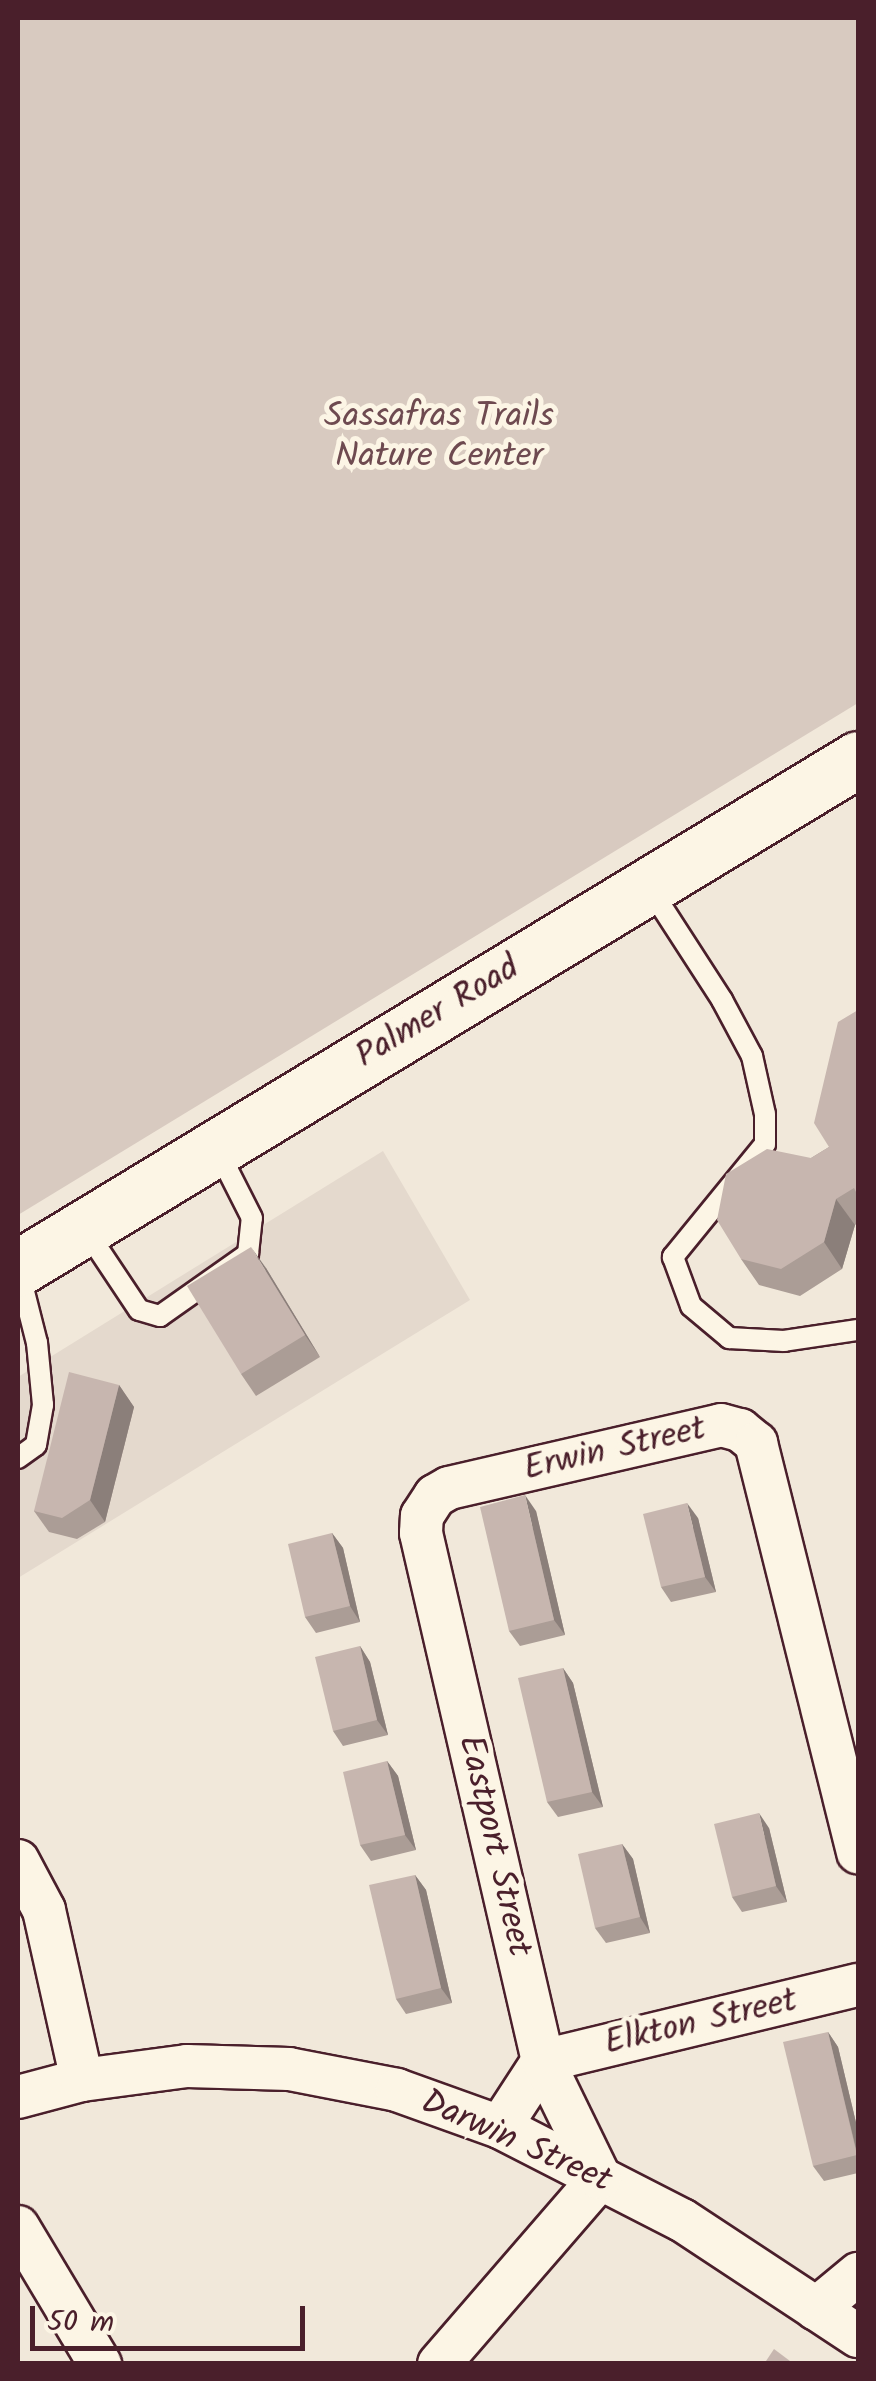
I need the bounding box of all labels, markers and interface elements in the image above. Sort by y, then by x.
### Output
park label: Sassafras Trails Nature Center [324,396,554,478]
street label: Palmer Road [349,948,527,1078]
street label: Erwin Street [520,1409,710,1491]
street label: Eastport Street [448,1731,540,1961]
street label: Elkton Street [601,1980,801,2066]
street label: Darwin Street [414,2081,618,2203]
scale bar [35,2286,310,2348]
text: 50 m [47,2299,114,2347]

